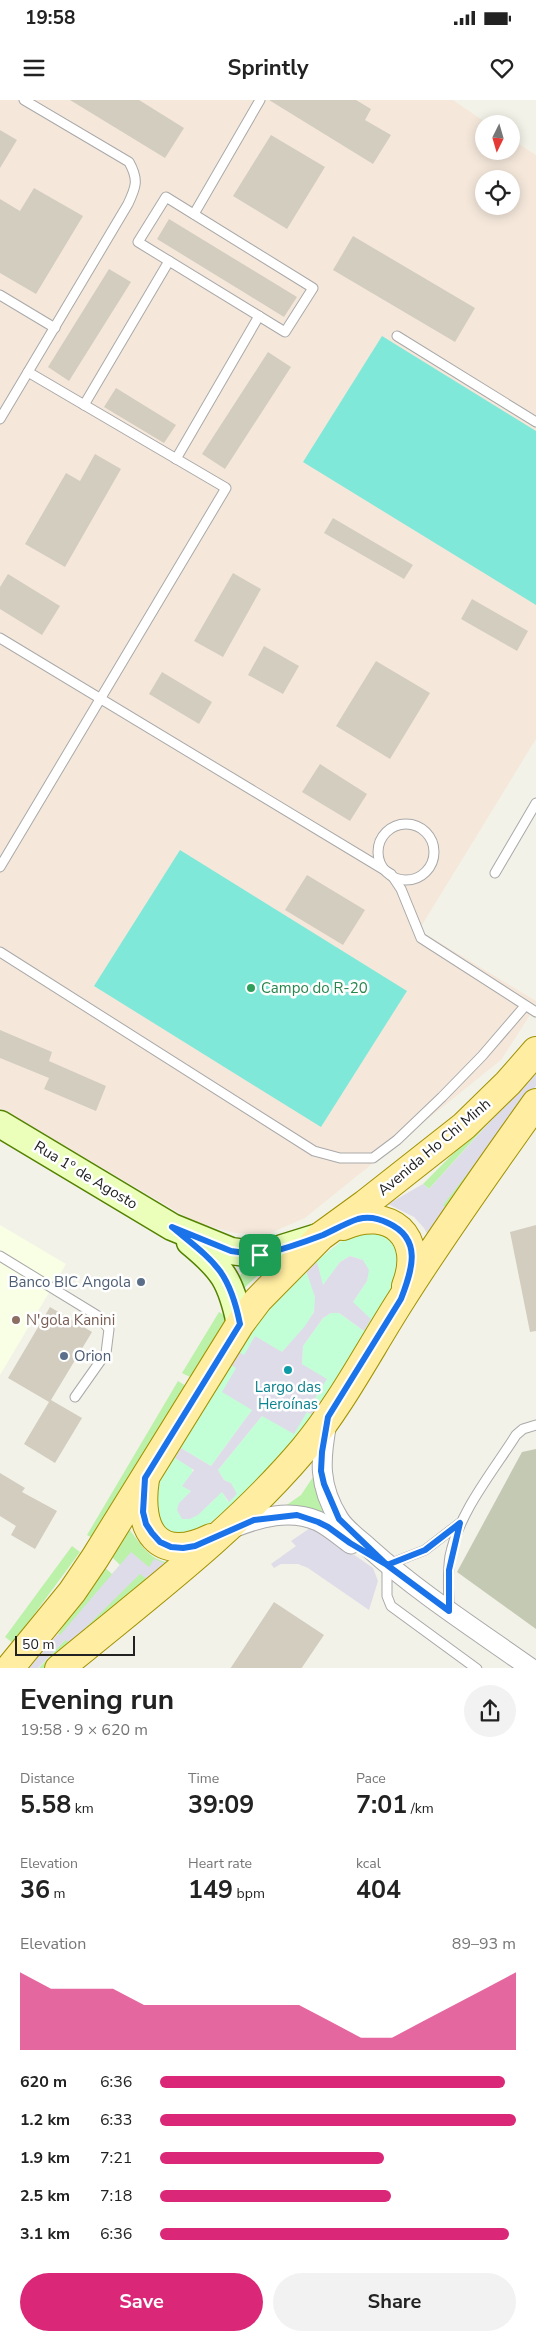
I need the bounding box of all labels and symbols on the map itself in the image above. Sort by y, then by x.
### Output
north arrow [475,115,520,160]
place label: Campo do R-20 [261,978,368,998]
marker: Campo do R-20 [245,982,257,994]
street label: Avenida Ho Chi Minh [373,1094,495,1200]
street label: Rua 1º de Agosto [31,1136,141,1214]
pin [239,1234,281,1276]
place label: Banco BIC Angola [8,1272,131,1292]
marker: Banco BIC Angola [135,1276,147,1288]
place label: N'gola Kanini [26,1310,115,1330]
marker: N'gola Kanini [10,1314,22,1326]
place label: Orion [74,1346,111,1366]
marker: Orion [58,1350,70,1362]
marker: Largo das Heroínas [282,1364,294,1376]
place label: Largo das Heroínas [255,1377,321,1414]
scale bar [15,1634,135,1657]

